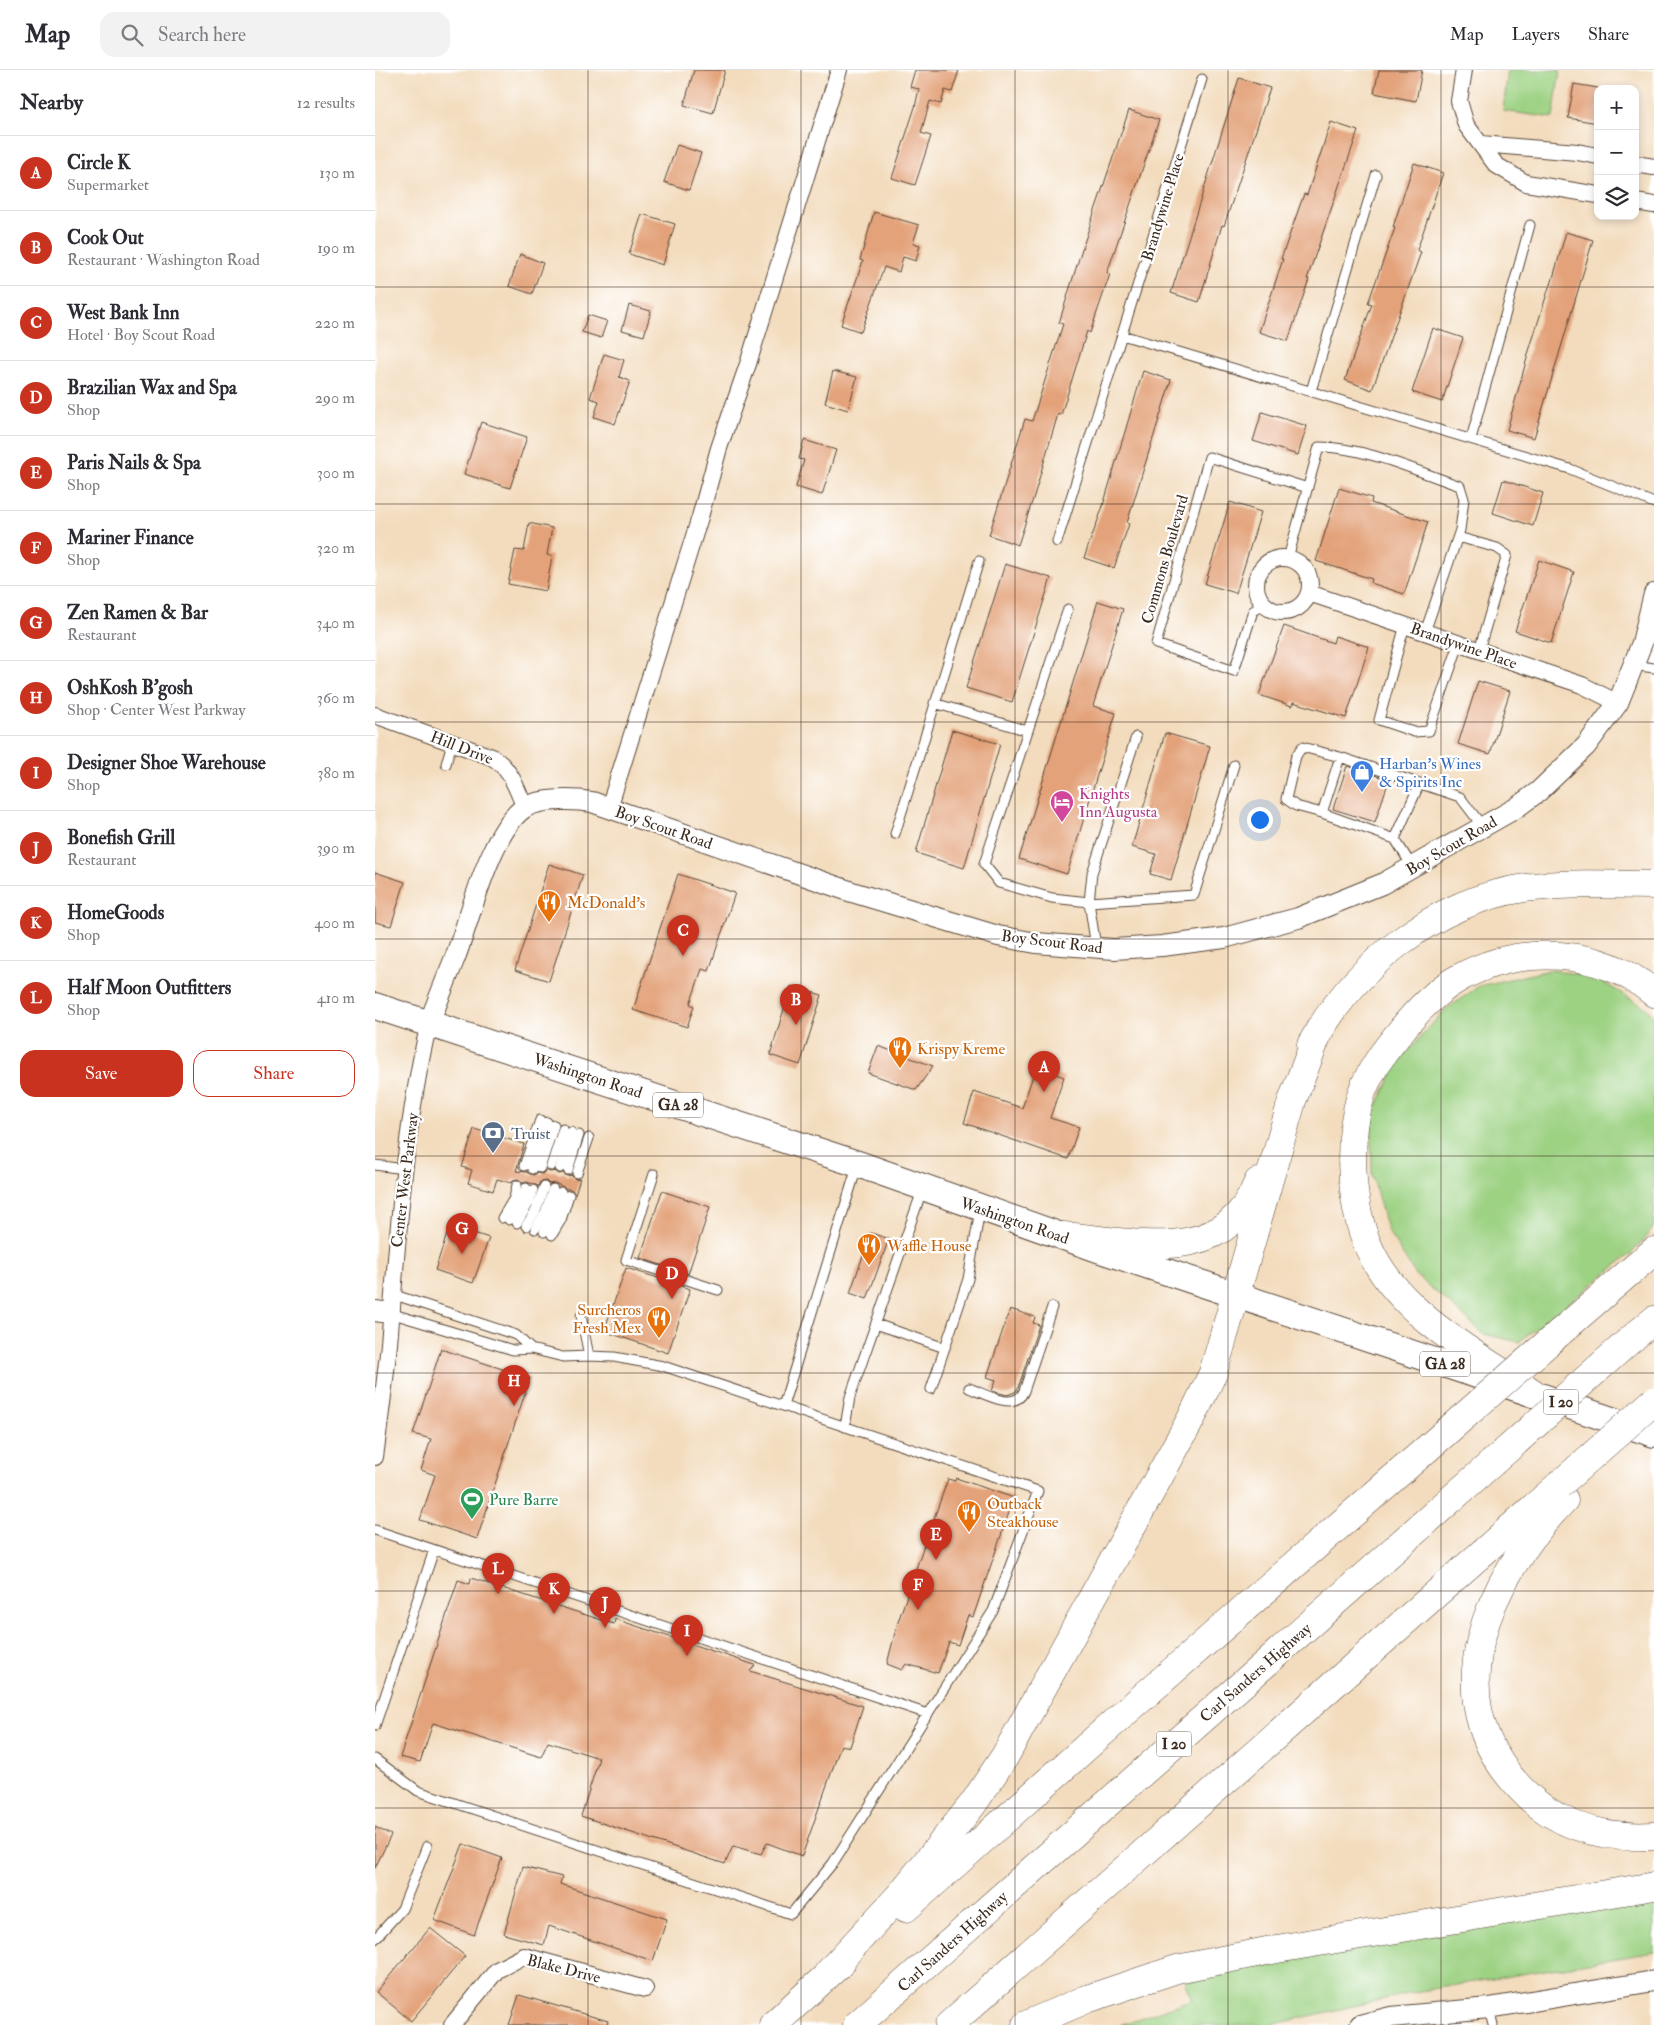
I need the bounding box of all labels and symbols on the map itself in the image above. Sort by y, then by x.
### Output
street label: Brandywine Place [1137,151,1189,264]
street label: Commons Boulevard [1137,492,1193,626]
street label: Brandywine Place [1408,618,1520,674]
street label: Hill Drive [427,727,496,769]
place label: Harban's Wines & Spirits Inc [1379,754,1481,793]
shop icon: Harban's Wines & Spirits Inc [1349,759,1375,793]
place label: Knights Inn Augusta [1079,784,1158,822]
hotel icon: Knights Inn Augusta [1049,789,1075,823]
street label: Boy Scout Road [612,802,715,854]
your location [1247,807,1273,833]
street label: Boy Scout Road [1402,812,1501,880]
restaurant icon: McDonald's [536,889,562,923]
place label: McDonald's [567,893,645,913]
pin: C [667,915,699,956]
street label: Boy Scout Road [1000,926,1104,958]
pin: B [780,984,812,1025]
restaurant icon: Krispy Kreme [887,1035,913,1069]
place label: Krispy Kreme [917,1039,1005,1060]
street label: Washington Road [530,1049,645,1103]
pin: A [1028,1051,1060,1092]
road number: GA 28 [653,1092,703,1118]
street label: Center West Parkway [387,1111,423,1249]
bank icon: Truist [480,1120,506,1154]
place label: Truist [511,1124,550,1144]
street label: Washington Road [957,1193,1072,1249]
pin: G [446,1213,478,1254]
restaurant icon: Waffle House [856,1232,882,1266]
place label: Waffle House [886,1236,972,1256]
pin: D [656,1258,688,1299]
place label: Surcheros Fresh Mex [573,1300,641,1338]
restaurant icon: Surcheros Fresh Mex [646,1305,672,1339]
road number: GA 28 [1420,1352,1470,1376]
pin: H [498,1365,530,1406]
road number: I 20 [1543,1390,1579,1414]
sports icon: Pure Barre [459,1486,485,1520]
place label: Pure Barre [489,1490,559,1510]
place label: Outback Steakhouse [987,1494,1059,1532]
restaurant icon: Outback Steakhouse [956,1499,982,1533]
pin: E [920,1519,952,1560]
pin: L [482,1553,514,1594]
pin: F [902,1569,934,1610]
pin: K [538,1573,570,1614]
pin: J [589,1587,621,1628]
pin: I [671,1615,703,1656]
street label: Carl Sanders Highway [1196,1618,1316,1727]
road number: I 20 [1157,1732,1191,1756]
street label: Carl Sanders Highway [893,1886,1013,1996]
street label: Blake Drive [525,1950,603,1988]

